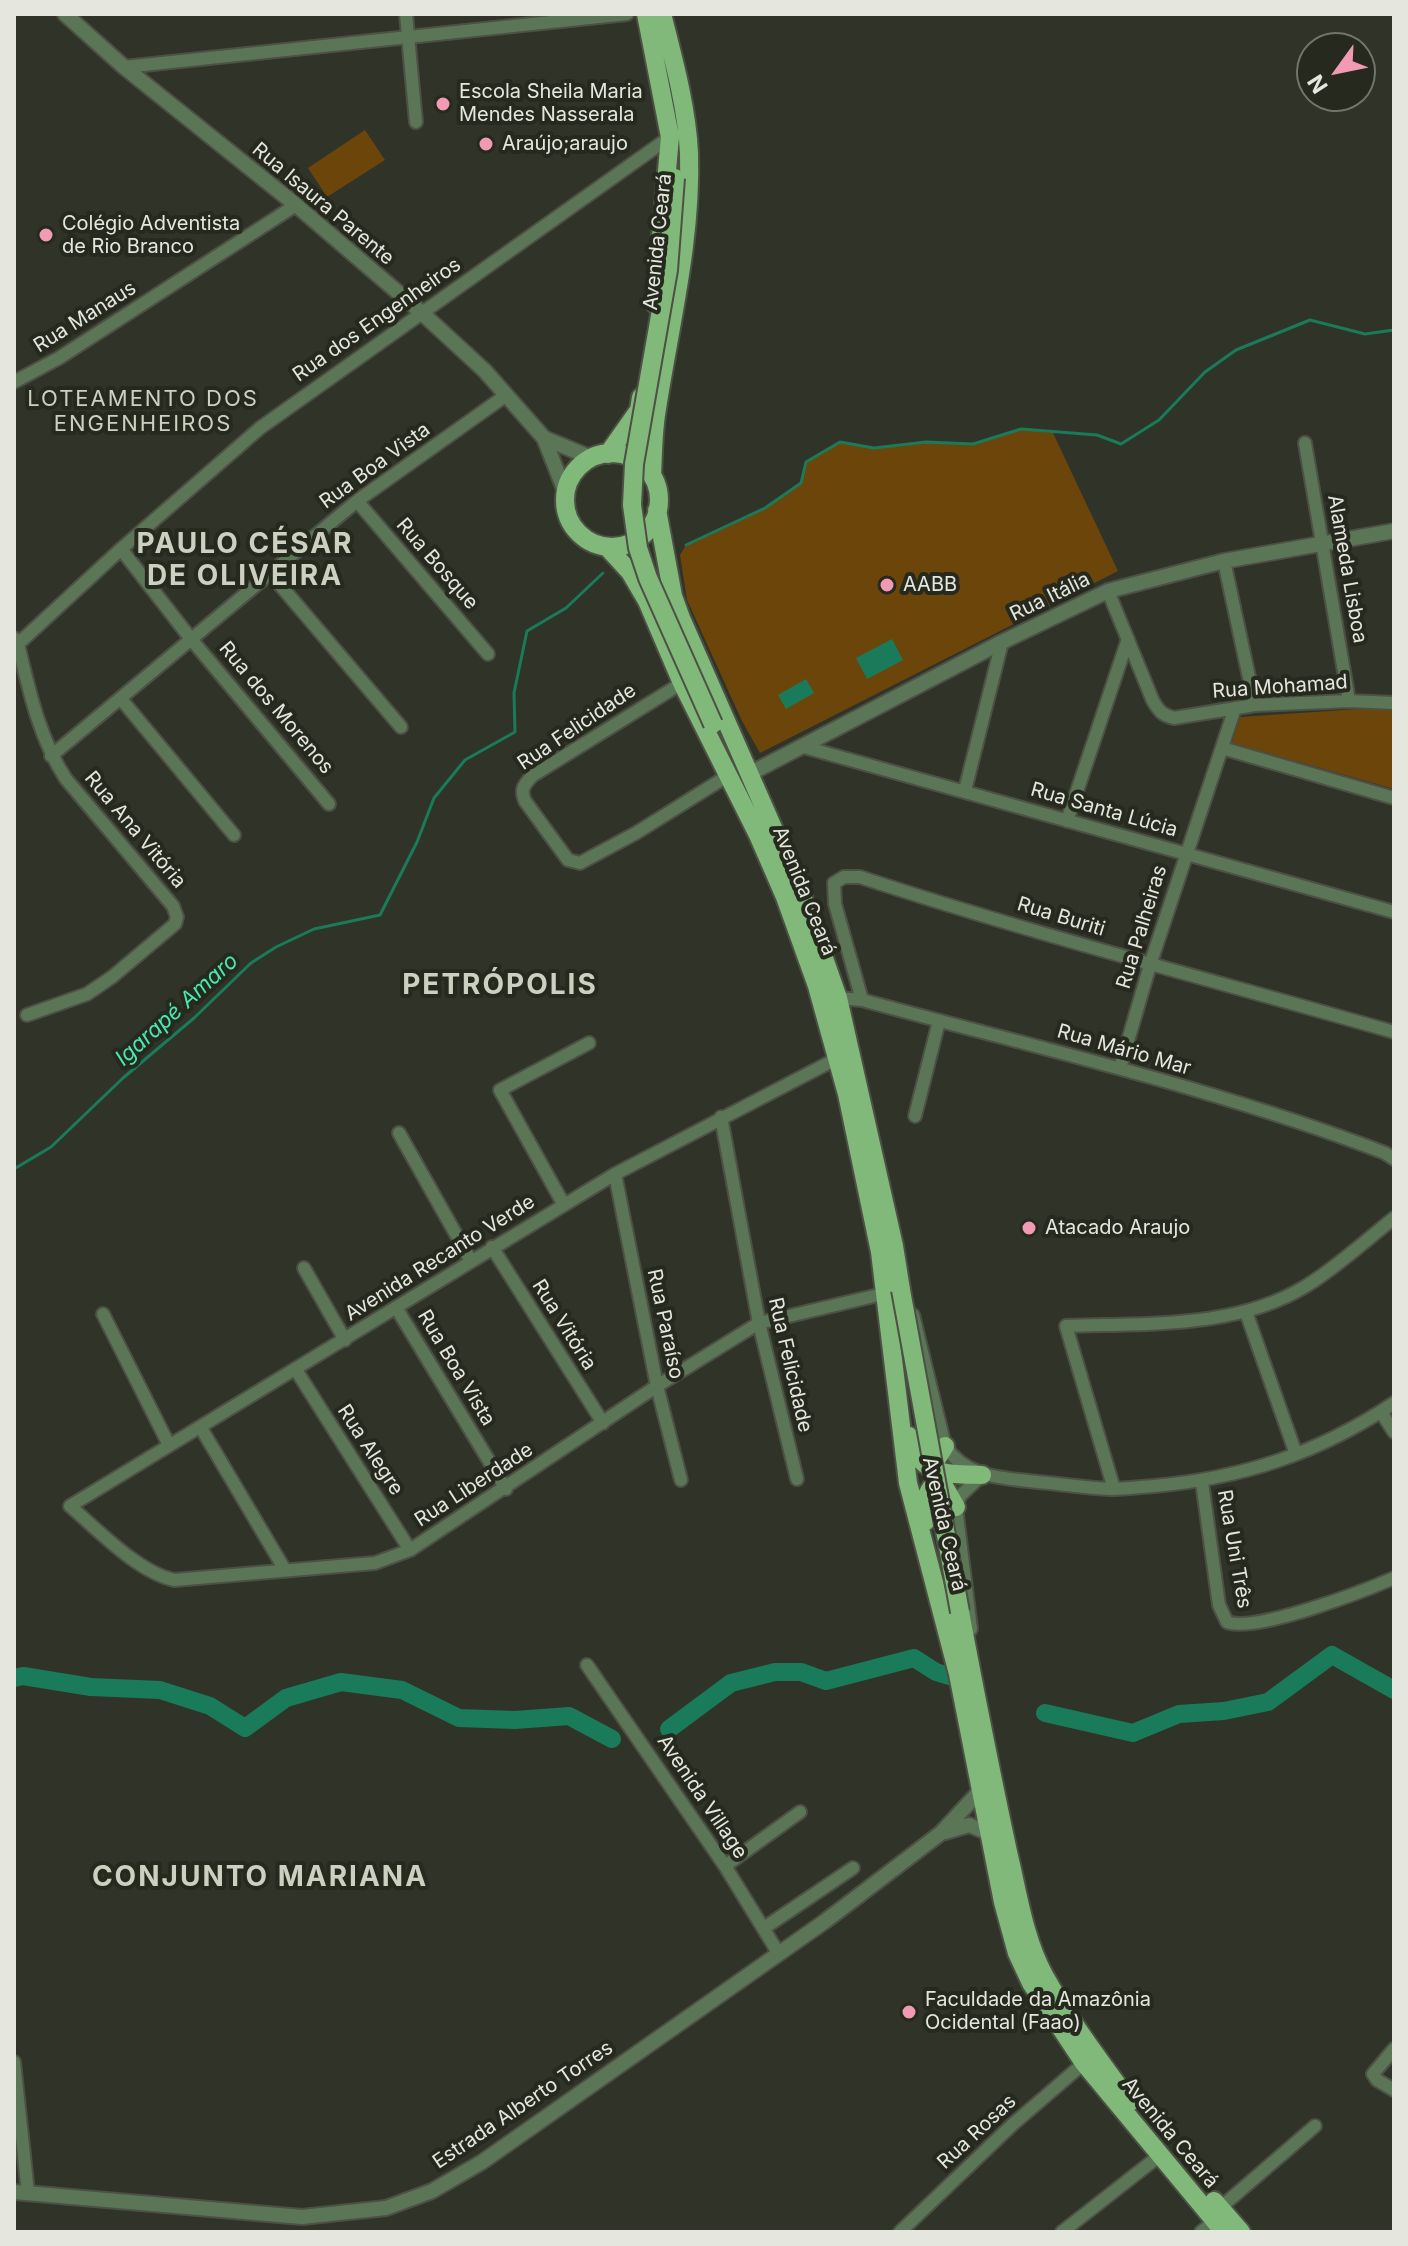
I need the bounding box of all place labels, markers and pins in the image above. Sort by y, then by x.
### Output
place label: Escola Sheila Maria Mendes Nasserala [459,80,643,127]
marker: Escola Sheila Maria Mendes Nasserala [434,95,452,113]
place label: Araújo;araujo [502,132,628,156]
marker: Araújo;araujo [477,135,495,153]
place label: Colégio Adventista de Rio Branco [62,212,240,259]
marker: Colégio Adventista de Rio Branco [37,226,55,244]
place label: AABB [903,573,957,597]
marker: AABB [878,576,896,594]
place label: Atacado Araujo [1045,1216,1190,1240]
marker: Atacado Araujo [1020,1219,1038,1237]
place label: Faculdade da Amazônia Ocidental (Faao) [925,1988,1151,2035]
marker: Faculdade da Amazônia Ocidental (Faao) [900,2003,918,2021]

